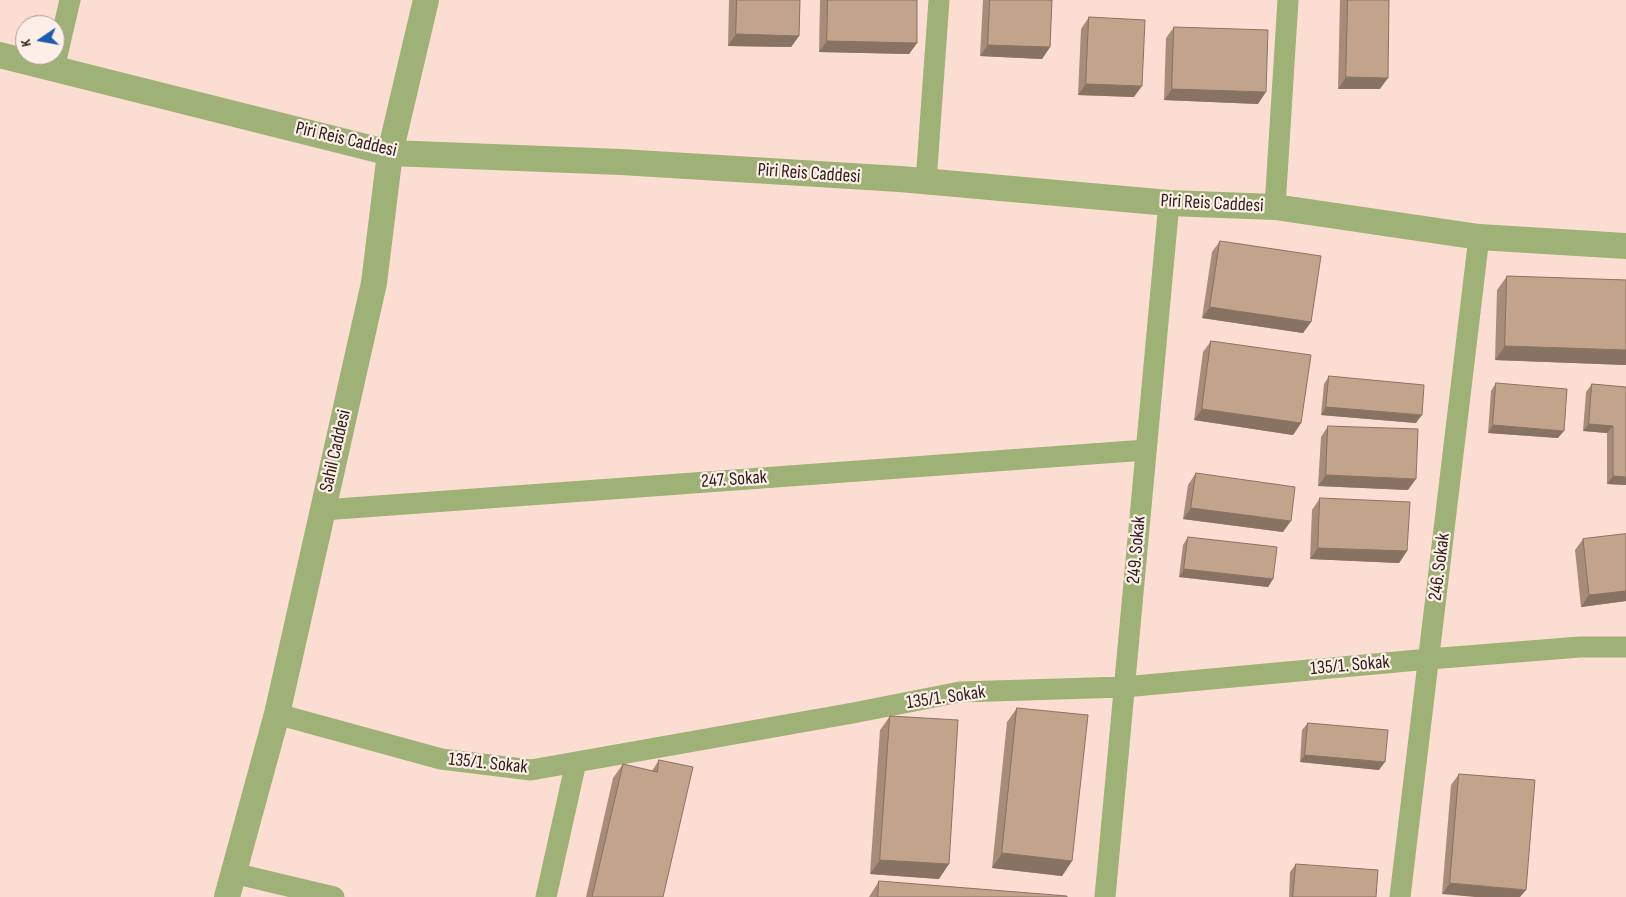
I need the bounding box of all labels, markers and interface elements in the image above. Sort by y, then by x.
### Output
north arrow [15,15,65,65]
text: K [17,38,35,48]
street label: Piri Reis Caddesi [293,117,399,163]
street label: Piri Reis Caddesi [757,159,861,189]
street label: Piri Reis Caddesi [1160,190,1264,218]
street label: Sahil Caddesi [315,408,357,494]
street label: 247. Sokak [700,466,768,494]
street label: 249. Sokak [1123,515,1151,585]
street label: 246. Sokak [1425,532,1455,602]
street label: 135/1. Sokak [1309,651,1391,681]
street label: 135/1. Sokak [905,681,987,715]
street label: 135/1. Sokak [447,749,529,779]

